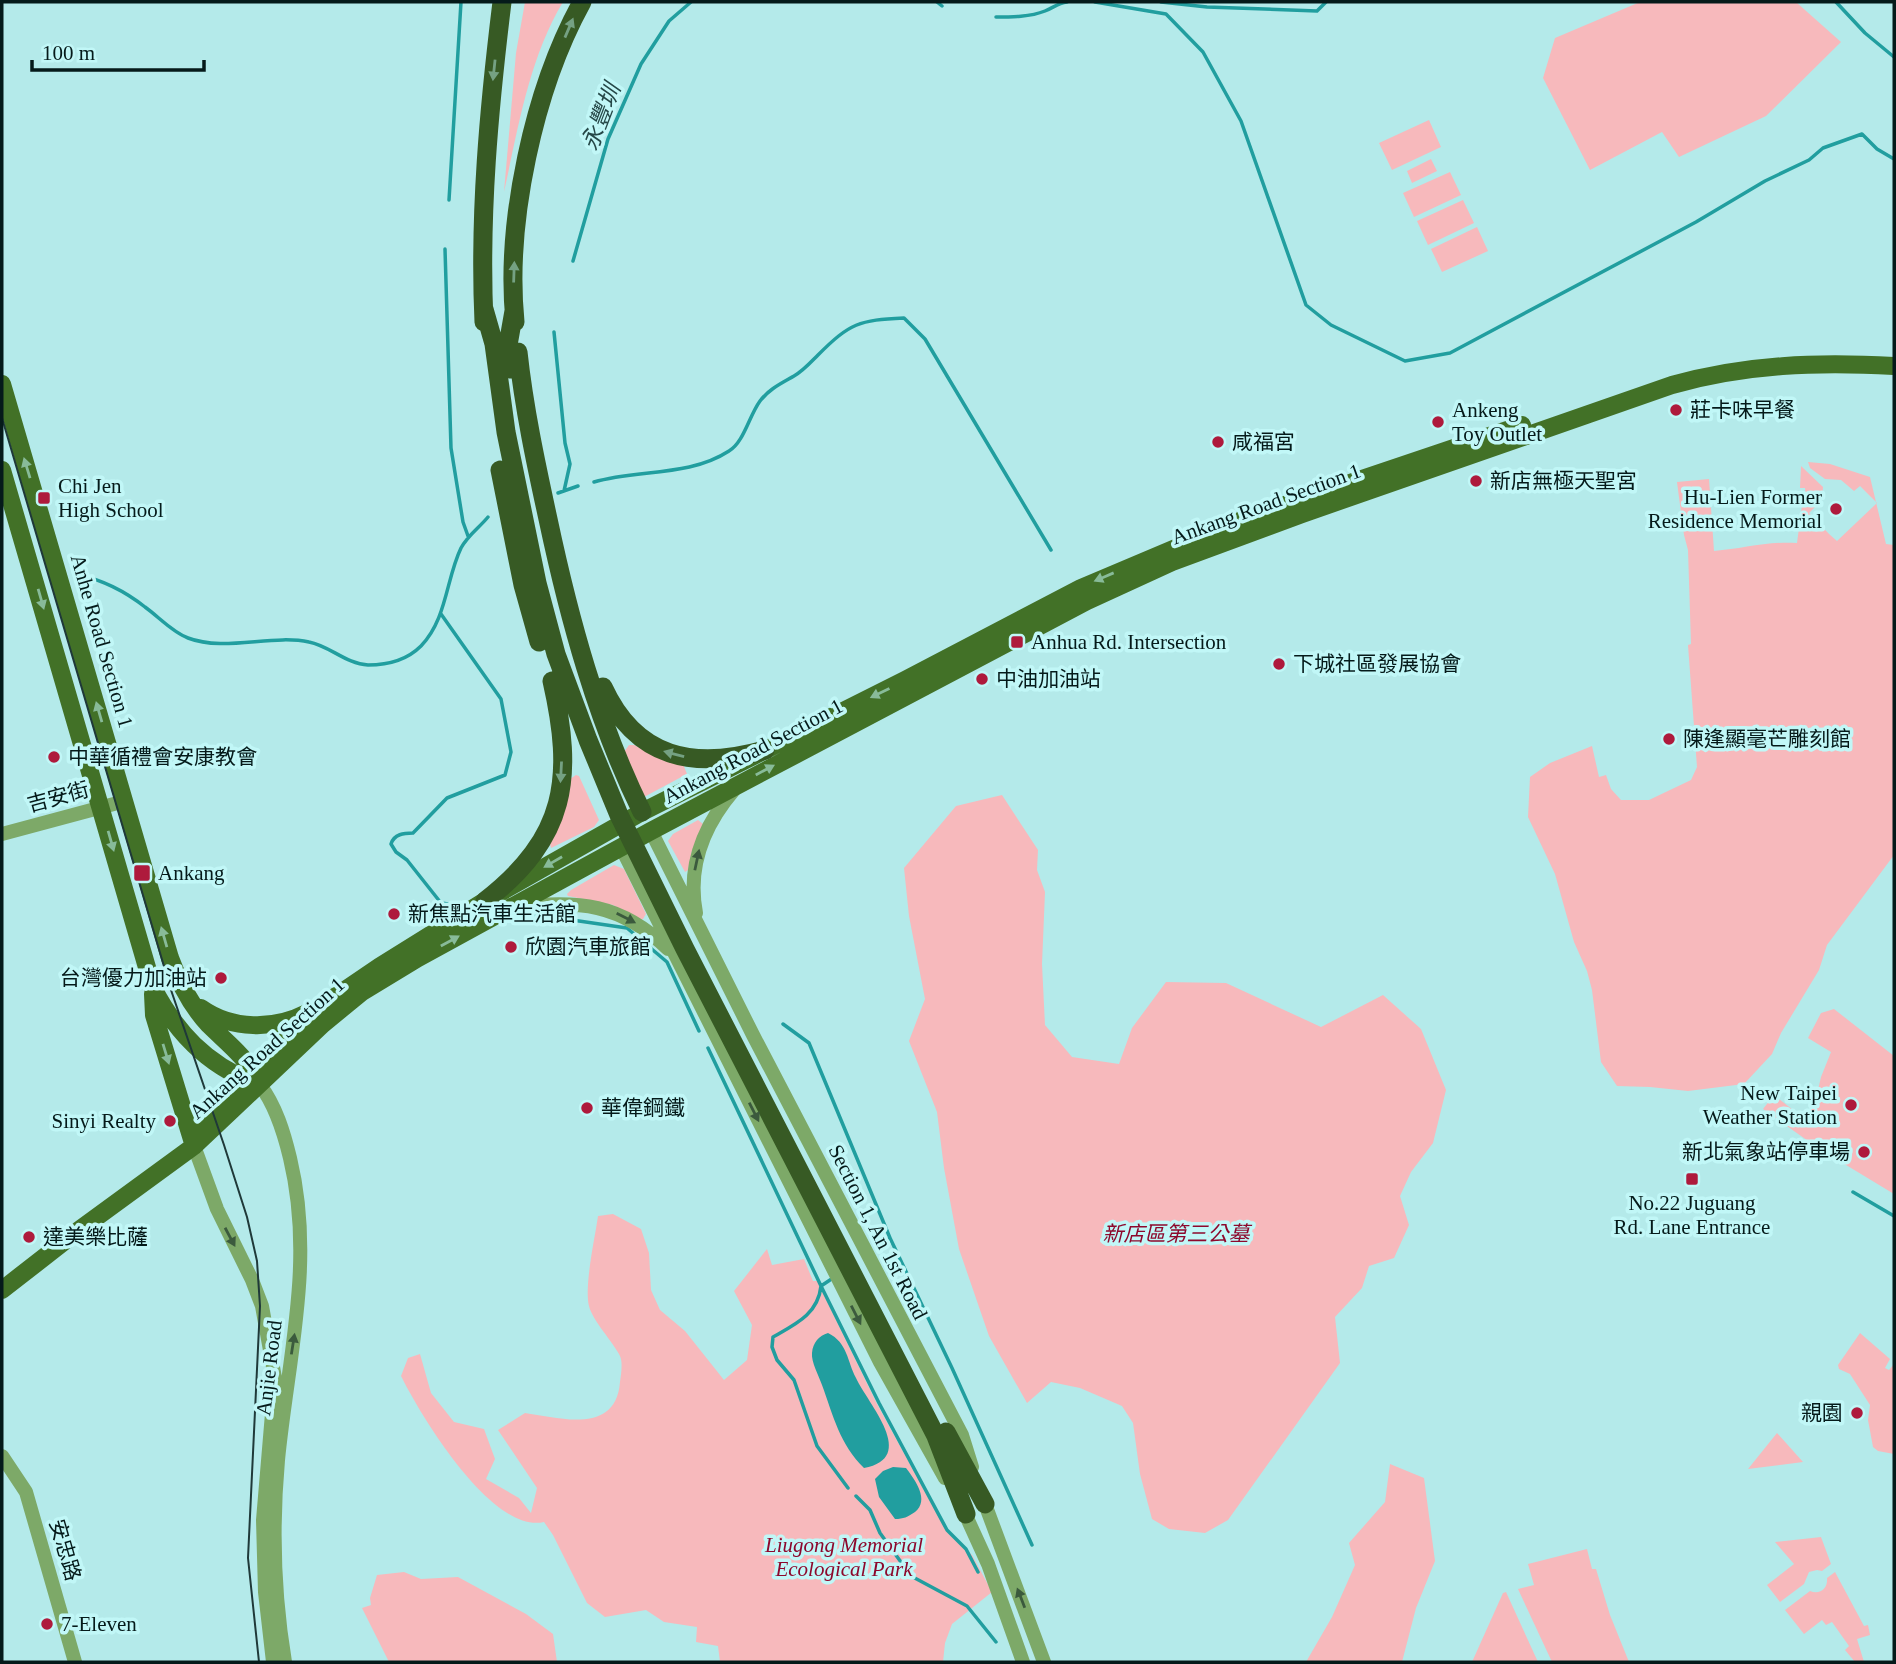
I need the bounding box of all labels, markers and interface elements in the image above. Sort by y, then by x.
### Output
one-way arrow [563,18,575,38]
scale bar [32,28,203,72]
text: 100 m [42,41,95,65]
one-way arrow [488,59,499,81]
water label: 永豐圳 [577,78,627,154]
one-way arrow [509,261,520,283]
place label: Ankeng Toy Outlet [1452,398,1542,446]
place label: 莊卡味早餐 [1690,398,1795,422]
marker: 莊卡味早餐 [1668,402,1684,418]
marker: Ankeng Toy Outlet [1430,414,1446,430]
place label: 咸福宮 [1232,430,1295,454]
marker: 咸福宮 [1210,434,1226,450]
one-way arrow [21,458,31,479]
street label: Ankang Road Section 1 [1168,459,1364,549]
place label: 新店無極天聖宮 [1490,469,1637,493]
marker: 新店無極天聖宮 [1468,473,1484,489]
place label: Chi Jen High School [58,474,164,522]
place label: Hu-Lien Former Residence Memorial [1648,485,1822,533]
marker: Chi Jen High School [36,490,52,506]
marker: Hu-Lien Former Residence Memorial [1828,501,1844,517]
street label: Anhe Road Section 1 [66,552,138,730]
one-way arrow [1093,572,1114,583]
one-way arrow [36,588,46,609]
place label: Anhua Rd. Intersection [1031,630,1227,654]
marker: Anhua Rd. Intersection [1009,634,1025,650]
place label: 下城社區發展協會 [1293,652,1461,676]
marker: 下城社區發展協會 [1271,656,1287,672]
place label: 中油加油站 [996,667,1101,691]
marker: 中油加油站 [974,671,990,687]
one-way arrow [870,687,890,698]
street label: Ankang Road Section 1 [659,693,847,809]
one-way arrow [94,701,104,722]
place label: 陳逢顯毫芒雕刻館 [1683,727,1851,751]
marker: 陳逢顯毫芒雕刻館 [1661,731,1677,747]
place label: 中華循禮會安康教會 [68,745,257,769]
marker: 中華循禮會安康教會 [46,749,62,765]
one-way arrow [664,749,685,759]
one-way arrow [556,762,567,784]
one-way arrow [755,765,775,776]
street label: 吉安街 [24,777,92,817]
one-way arrow [106,830,116,851]
one-way arrow [691,849,702,871]
one-way arrow [543,856,563,868]
place label: Ankang [158,861,225,885]
marker: Ankang [132,863,152,883]
place label: 新焦點汽車生活館 [408,902,576,926]
marker: 新焦點汽車生活館 [386,906,402,922]
one-way arrow [616,911,636,923]
one-way arrow [158,926,169,948]
one-way arrow [440,935,460,947]
place label: 欣園汽車旅館 [525,935,651,959]
marker: 欣園汽車旅館 [503,939,519,955]
place label: 台灣優力加油站 [60,966,207,990]
marker: 台灣優力加油站 [213,970,229,986]
street label: Ankang Road Section 1 [185,972,349,1124]
one-way arrow [162,1044,172,1065]
place label: New Taipei Weather Station [1703,1081,1837,1129]
place label: 華偉鋼鐵 [601,1096,685,1120]
marker: New Taipei Weather Station [1843,1097,1859,1113]
marker: 華偉鋼鐵 [579,1100,595,1116]
one-way arrow [749,1102,760,1122]
place label: Sinyi Realty [52,1109,156,1133]
marker: Sinyi Realty [162,1113,178,1129]
place label: 新北氣象站停車場 [1682,1140,1850,1164]
street label: Section 1, An 1st Road [823,1141,933,1324]
marker: 新北氣象站停車場 [1856,1144,1872,1160]
marker: No.22 Juguang Rd. Lane Entrance [1684,1171,1700,1187]
place label: No.22 Juguang Rd. Lane Entrance [1614,1191,1770,1239]
park label: 新店區第三公墓 [1103,1222,1252,1246]
place label: 達美樂比薩 [43,1225,148,1249]
one-way arrow [225,1227,236,1247]
marker: 達美樂比薩 [21,1229,37,1245]
one-way arrow [851,1305,862,1325]
street label: Anjie Road [251,1318,287,1417]
one-way arrow [287,1332,298,1354]
place label: 親園 [1801,1401,1843,1425]
marker: 親園 [1849,1405,1865,1421]
street label: 安忠路 [45,1516,85,1584]
park label: Liugong Memorial Ecological Park [764,1533,923,1581]
one-way arrow [1016,1587,1027,1608]
place label: 7-Eleven [61,1612,137,1636]
marker: 7-Eleven [39,1616,55,1632]

